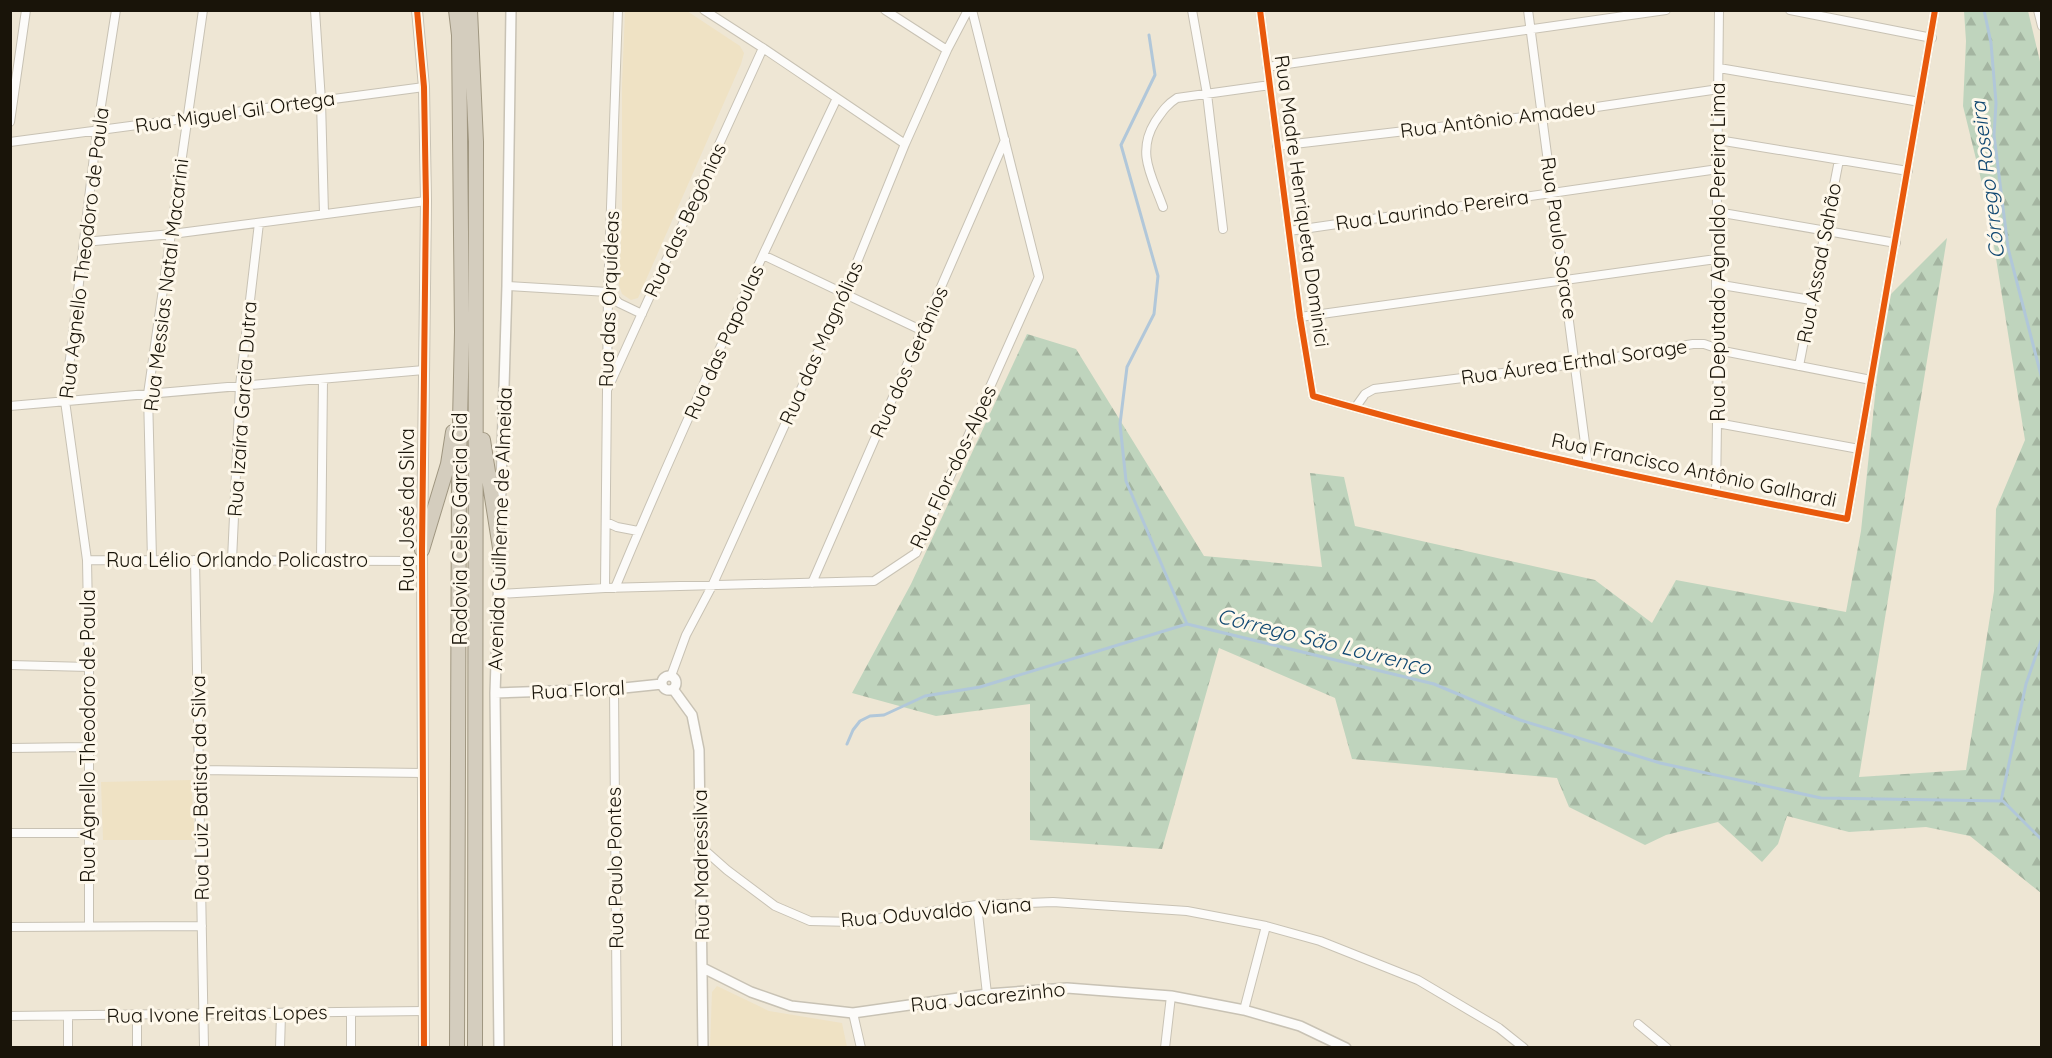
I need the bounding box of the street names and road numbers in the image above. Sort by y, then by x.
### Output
street label: Rua Madre Henriqueta Dominici [1270,53,1335,349]
street label: Rua Deputado Agnaldo Pereira Lima [1705,82,1730,422]
street label: Rua Miguel Gil Ortega [133,85,337,138]
street label: Rua Antônio Amadeu [1399,94,1597,143]
street label: Rua Agnello Theodoro de Paula [53,106,114,400]
street label: Rua das Begônias [638,139,731,301]
street label: Rua Paulo Sorace [1536,155,1583,321]
street label: Rua Messias Natal Macarini [138,157,193,413]
street label: Rua Assad Sahão [1791,181,1846,345]
street label: Rua Laurindo Pereira [1334,184,1530,235]
street label: Rua das Orquídeas [593,210,624,388]
street label: Rua das Magnólias [773,257,868,428]
street label: Rua das Papoulas [678,260,769,423]
street label: Rua dos Gerânios [864,282,953,441]
street label: Rua Izaíra Garcia Dutra [221,300,262,518]
street label: Rua Áurea Erthal Sorage [1459,333,1689,390]
street label: Rua Flor-dos-Alpes [904,381,1001,552]
street label: Avenida Guilherme de Almeida [482,387,517,671]
street label: Rodovia Celso Garcia Cid [447,412,472,646]
street label: Rua Francisco Antônio Galhardi [1549,427,1839,512]
street label: Rua José da Silva [394,428,419,592]
street label: Rua Lélio Orlando Policastro [106,547,368,572]
street label: Rua Agnello Theodoro de Paula [75,589,100,883]
street label: Rua Luiz Batista da Silva [185,675,214,901]
street label: Rua Floral [530,675,626,704]
street label: Rua Paulo Pontes [601,787,628,949]
street label: Rua Madressilva [687,789,714,941]
street label: Rua Oduvaldo Viana [839,891,1032,932]
street label: Rua Jacarezinho [909,976,1067,1017]
street label: Rua Ivone Freitas Lopes [106,999,328,1028]

